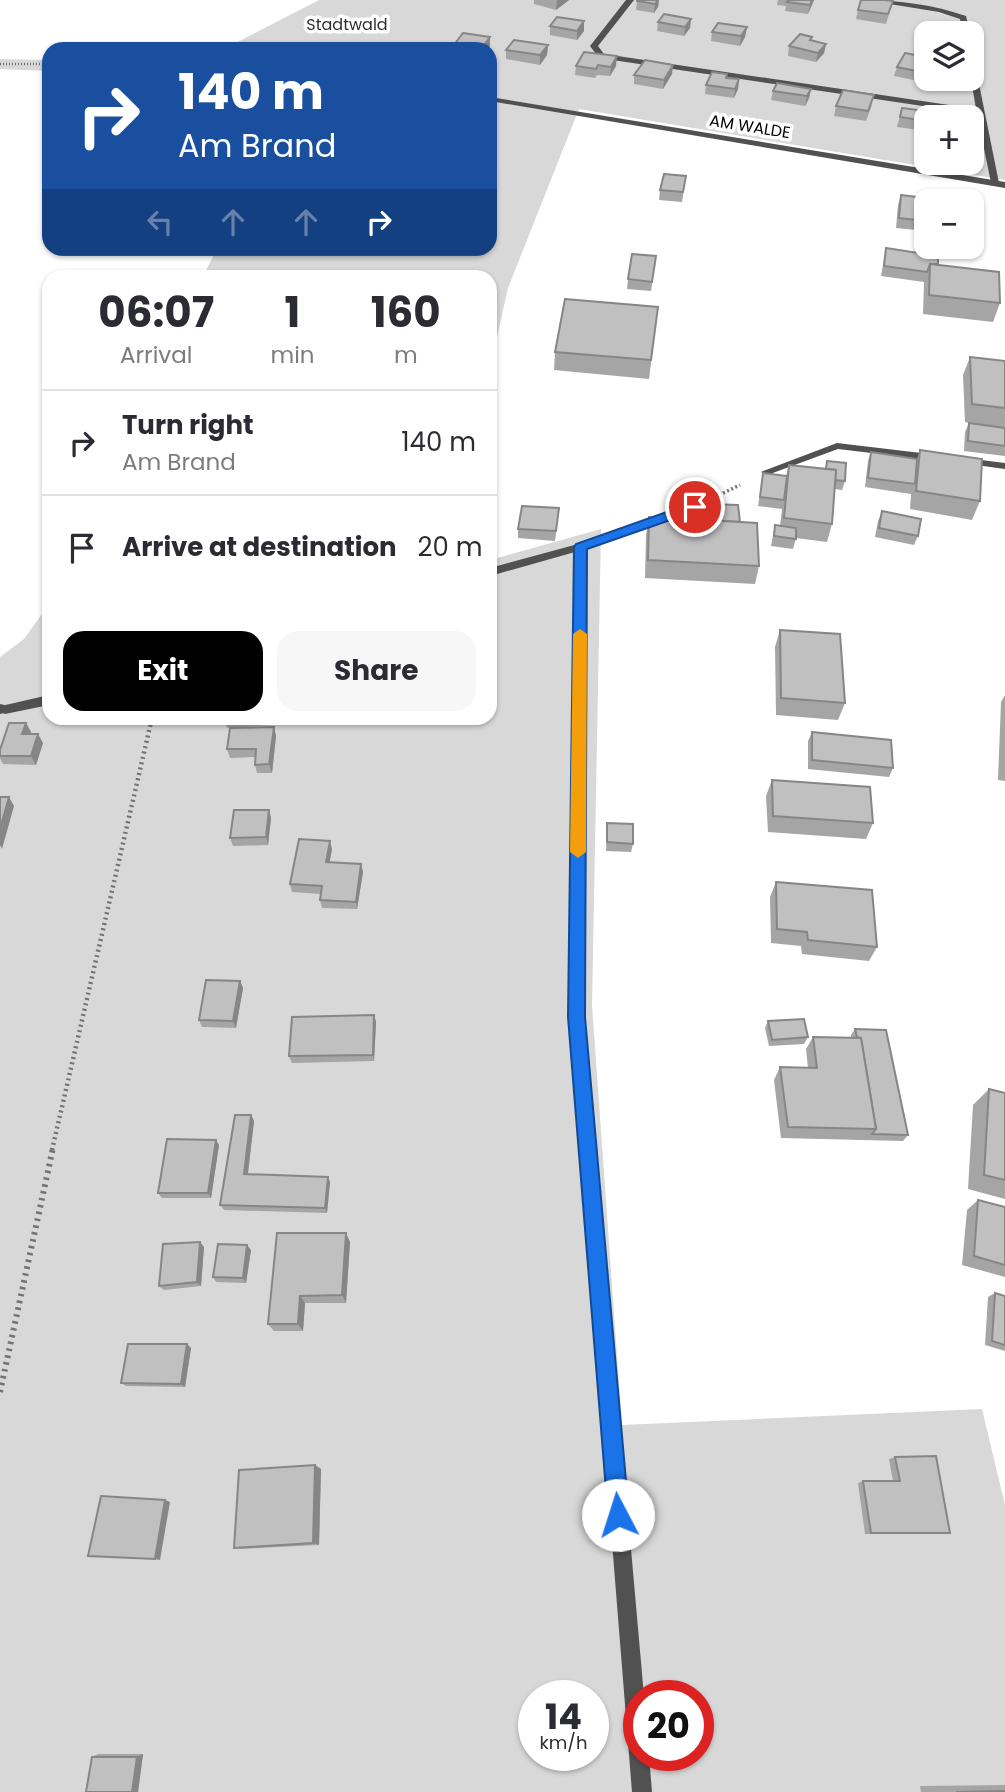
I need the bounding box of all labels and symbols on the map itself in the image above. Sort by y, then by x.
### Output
park label: Stadtwald [306,13,388,36]
street label: AM WALDE [708,109,792,144]
pin [665,477,725,537]
position arrow [581,1478,655,1552]
speed limit sign: 20 [623,1680,714,1771]

